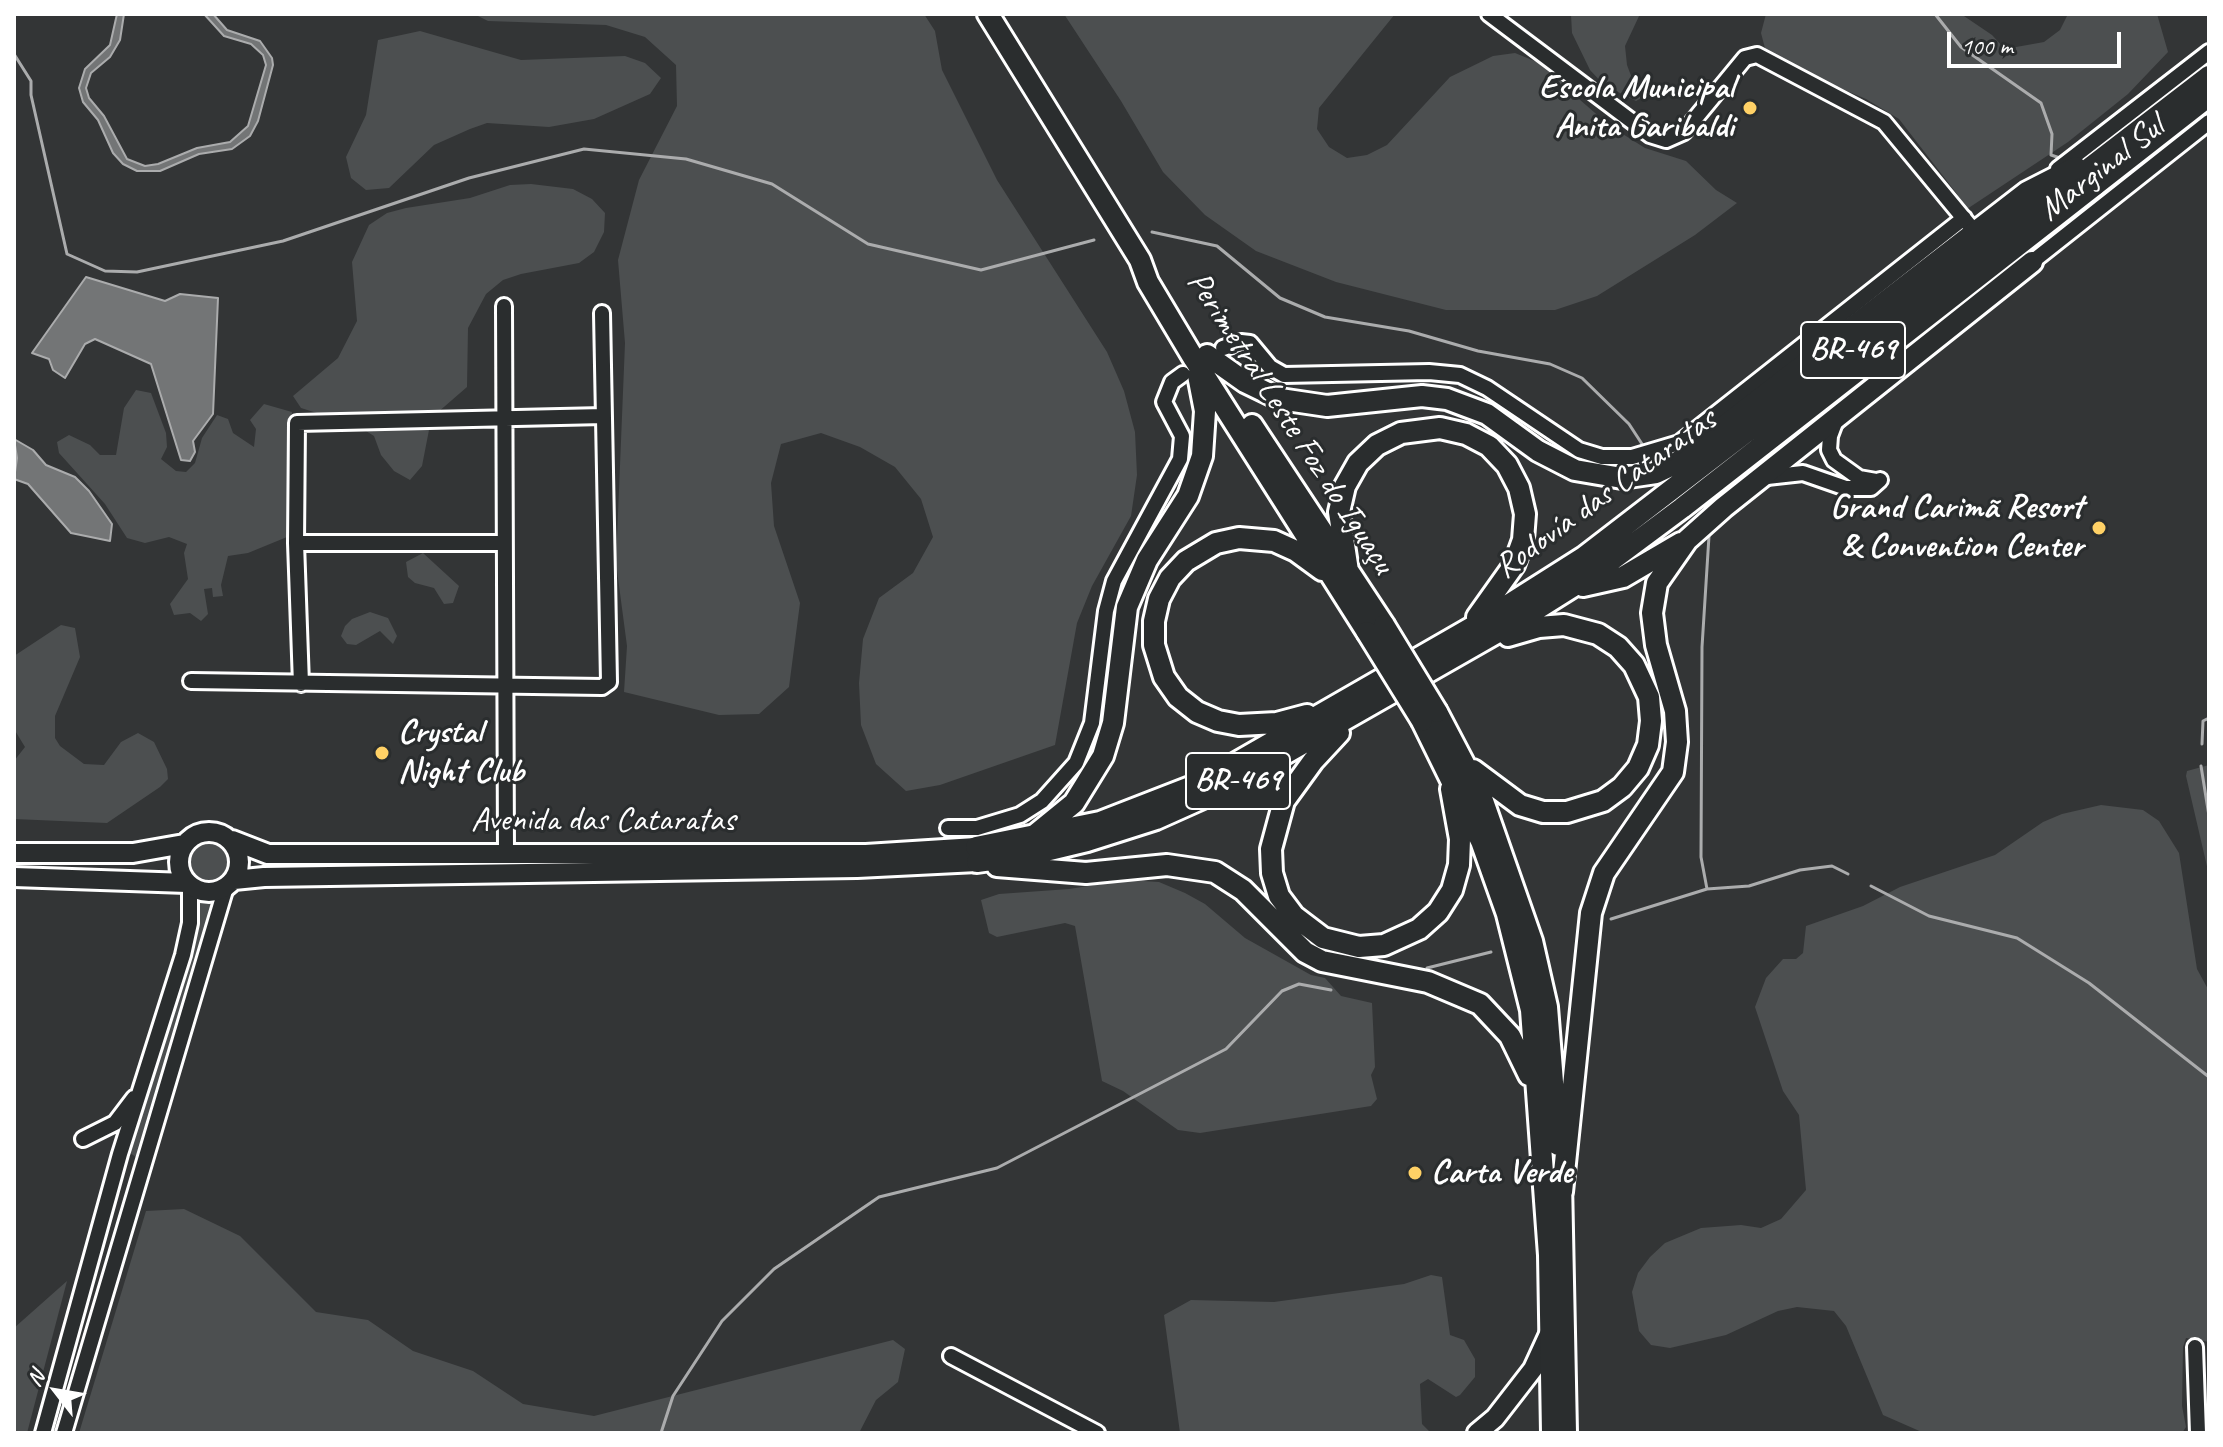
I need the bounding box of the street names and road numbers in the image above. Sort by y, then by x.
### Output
street label: Marginal Sul [2031,107,2173,231]
street label: Perimetral Leste Foz do Iguaçu [1177,264,1403,582]
road number: BR-469 [1801,322,1905,378]
street label: Rodovía das Cataratas [1487,400,1725,588]
road number: BR-469 [1186,753,1290,809]
street label: Avenida das Cataratas [471,801,735,841]

